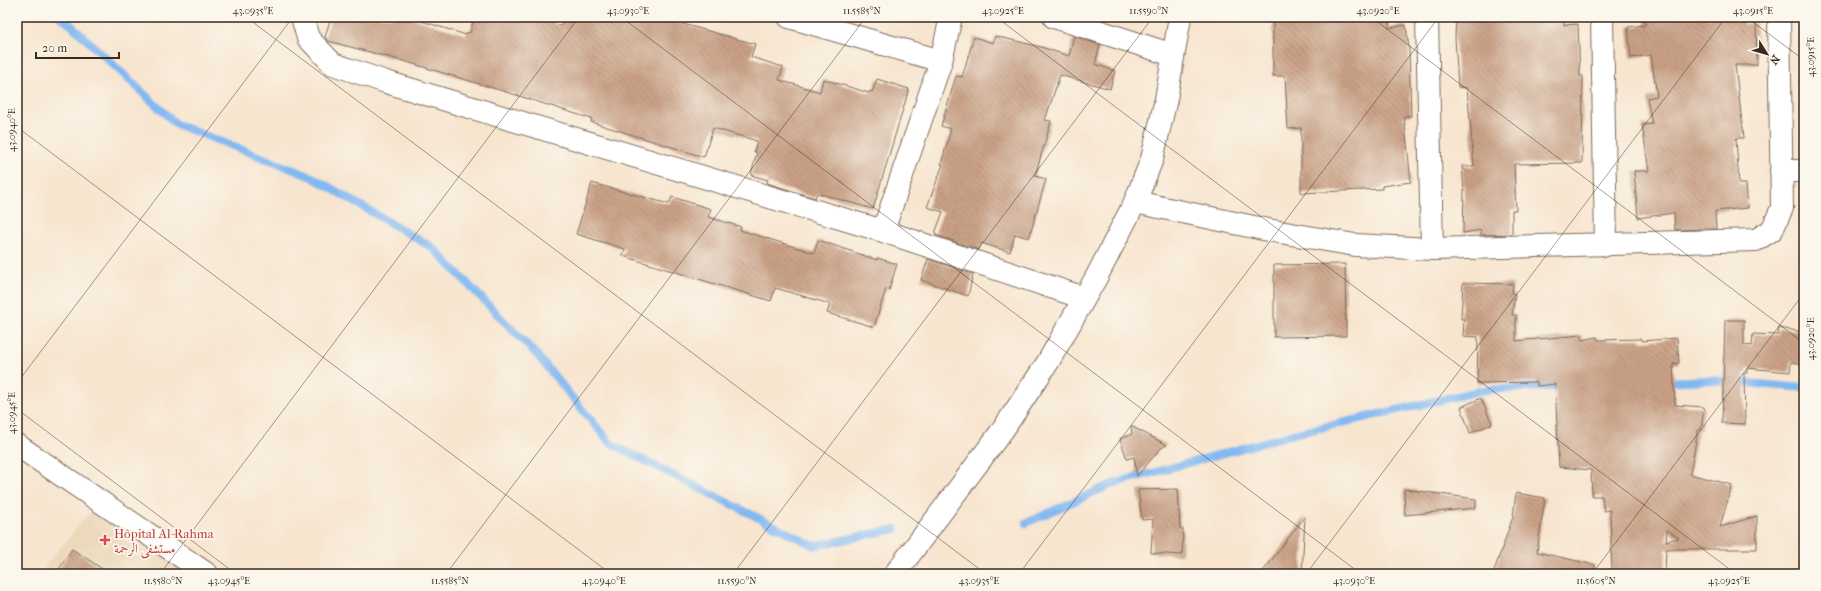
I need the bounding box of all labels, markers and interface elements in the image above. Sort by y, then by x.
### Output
text: 43.0935°E [233,5,273,17]
text: 43.0930°E [607,5,649,17]
text: 11.5585°N [843,5,881,17]
text: 43.0925°E [982,5,1024,17]
text: 11.5590°N [1129,5,1169,17]
text: 43.0920°E [1356,5,1400,17]
text: 43.0915°E [1733,5,1773,17]
scale bar [36,34,119,60]
north arrow [1747,34,1787,74]
text: 43.0915°E [1805,37,1817,77]
text: 20 m [42,41,67,55]
text: N [1766,52,1782,67]
text: 43.0940°E [6,108,18,152]
text: 43.0920°E [1805,317,1817,361]
text: 43.0945°E [6,392,18,434]
place label: Hôpital Al-Rahma مستشفى الرحمة [114,526,215,559]
marker: Hôpital Al-Rahma مستشفى الرحمة [99,534,111,546]
text: 11.5580°N [143,575,183,587]
text: 43.0945°E [208,575,250,587]
text: 11.5585°N [431,575,469,587]
text: 43.0940°E [582,575,626,587]
text: 11.5590°N [717,575,757,587]
text: 43.0935°E [959,575,999,587]
text: 43.0930°E [1333,575,1375,587]
text: 11.5605°N [1576,575,1616,587]
text: 43.0925°E [1708,575,1750,587]

